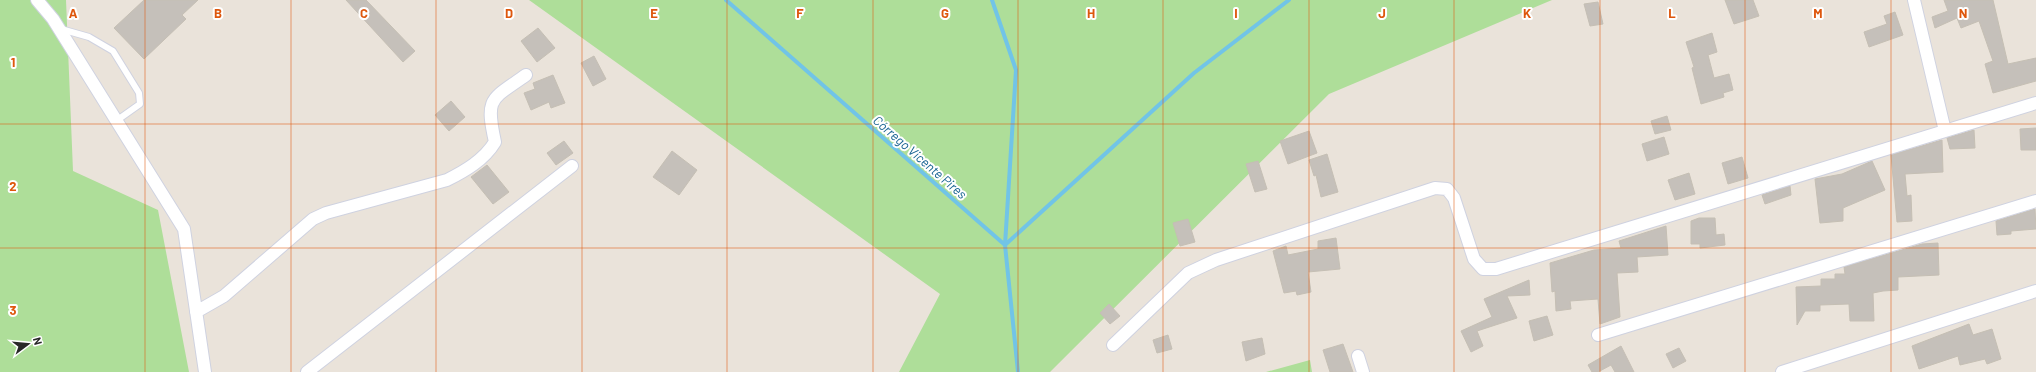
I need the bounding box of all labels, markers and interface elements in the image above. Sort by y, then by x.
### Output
text: A [69,5,78,21]
text: B [214,5,222,21]
text: C [360,5,368,21]
text: D [505,5,513,21]
text: E [650,5,658,21]
text: F [796,5,804,21]
text: G [941,5,949,21]
text: H [1087,5,1095,21]
text: I [1234,5,1238,21]
text: J [1378,5,1386,21]
text: K [1523,5,1531,21]
text: L [1668,5,1676,21]
text: M [1813,5,1823,21]
text: N [1959,5,1967,21]
text: 1 [11,54,15,70]
water label: Córrego Vicente Pires [870,112,970,202]
text: 2 [9,178,17,194]
text: 3 [9,302,17,318]
north arrow [8,324,48,364]
text: N [31,336,45,346]

